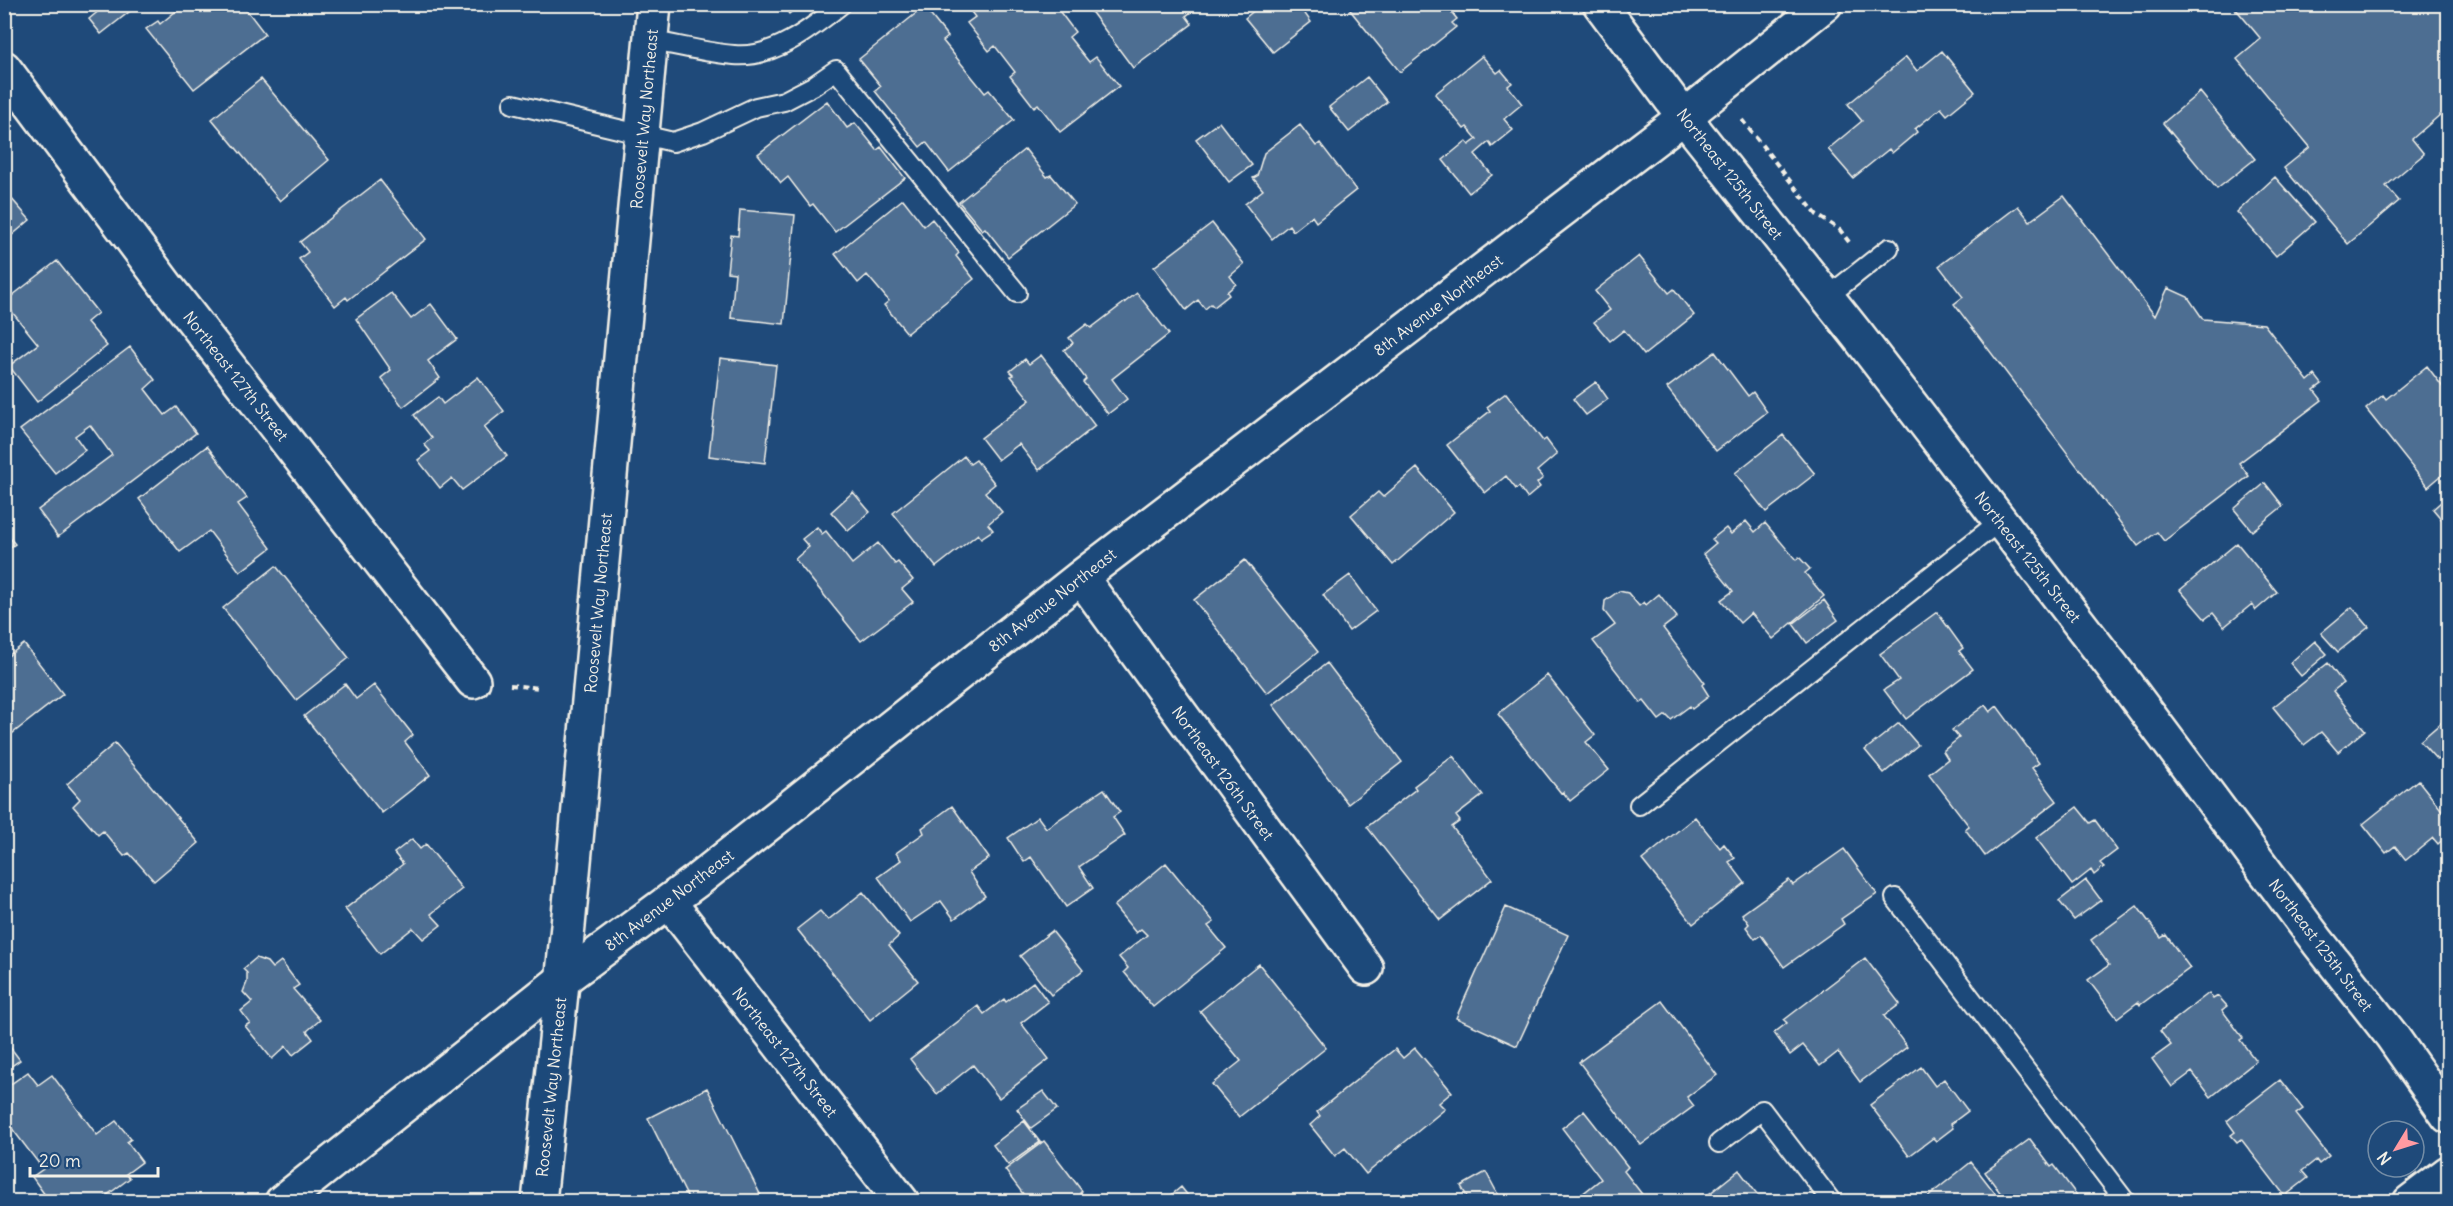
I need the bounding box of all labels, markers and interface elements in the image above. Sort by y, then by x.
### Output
street label: Roosevelt Way Northeast [626,28,662,210]
street label: Northeast 125th Street [1673,105,1788,244]
street label: 8th Avenue Northeast [1369,250,1507,360]
street label: Northeast 127th Street [179,307,293,445]
street label: Northeast 125th Street [1971,488,2086,627]
street label: Roosevelt Way Northeast [580,512,616,694]
street label: 8th Avenue Northeast [984,544,1120,656]
street label: Northeast 126th Street [1168,702,1279,844]
street label: 8th Avenue Northeast [600,845,738,955]
street label: Northeast 125th Street [2265,875,2378,1016]
street label: Northeast 127th Street [728,983,842,1121]
street label: Roosevelt Way Northeast [532,996,570,1178]
north arrow [2366,1119,2426,1179]
scale bar [30,1140,158,1178]
text: N [2373,1148,2395,1169]
text: 20 m [39,1149,81,1172]

